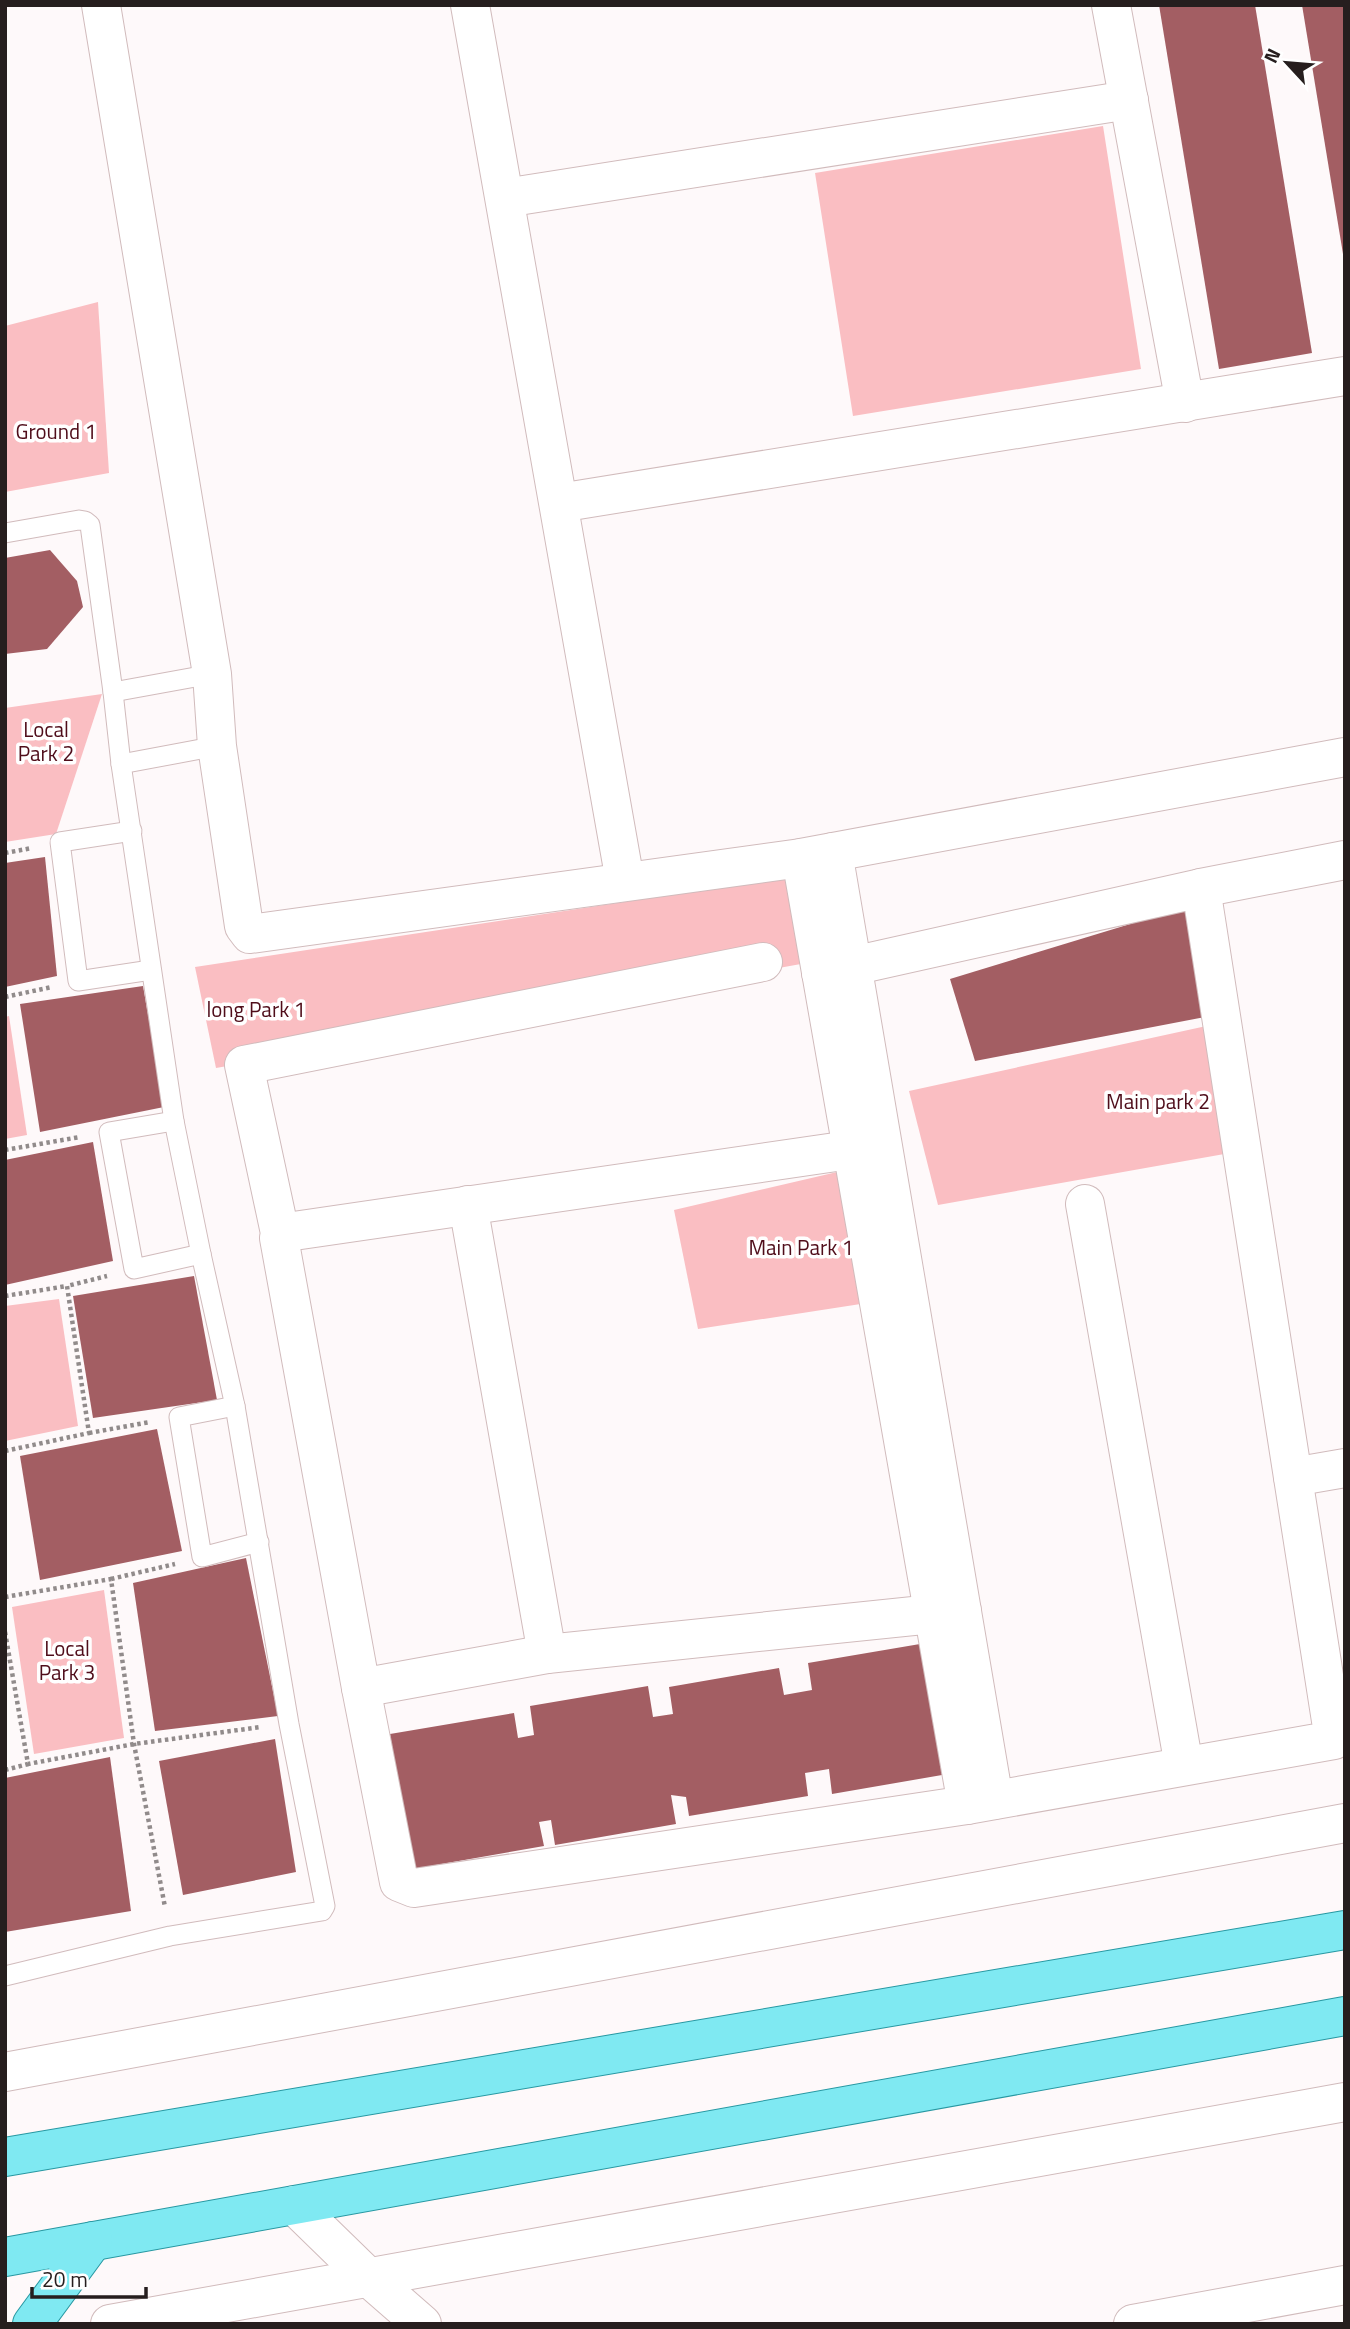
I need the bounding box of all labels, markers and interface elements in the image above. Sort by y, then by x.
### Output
north arrow [1252,28,1322,98]
text: N [1255,43,1287,68]
park label: Ground 1 [16,415,97,447]
park label: Local Park 2 [18,713,74,769]
park label: long Park 1 [206,993,306,1025]
park label: Main park 2 [1106,1085,1210,1117]
park label: Main Park 1 [748,1231,854,1263]
park label: Local Park 3 [39,1632,95,1688]
scale bar [32,2256,145,2300]
text: 20 m [42,2263,88,2295]

